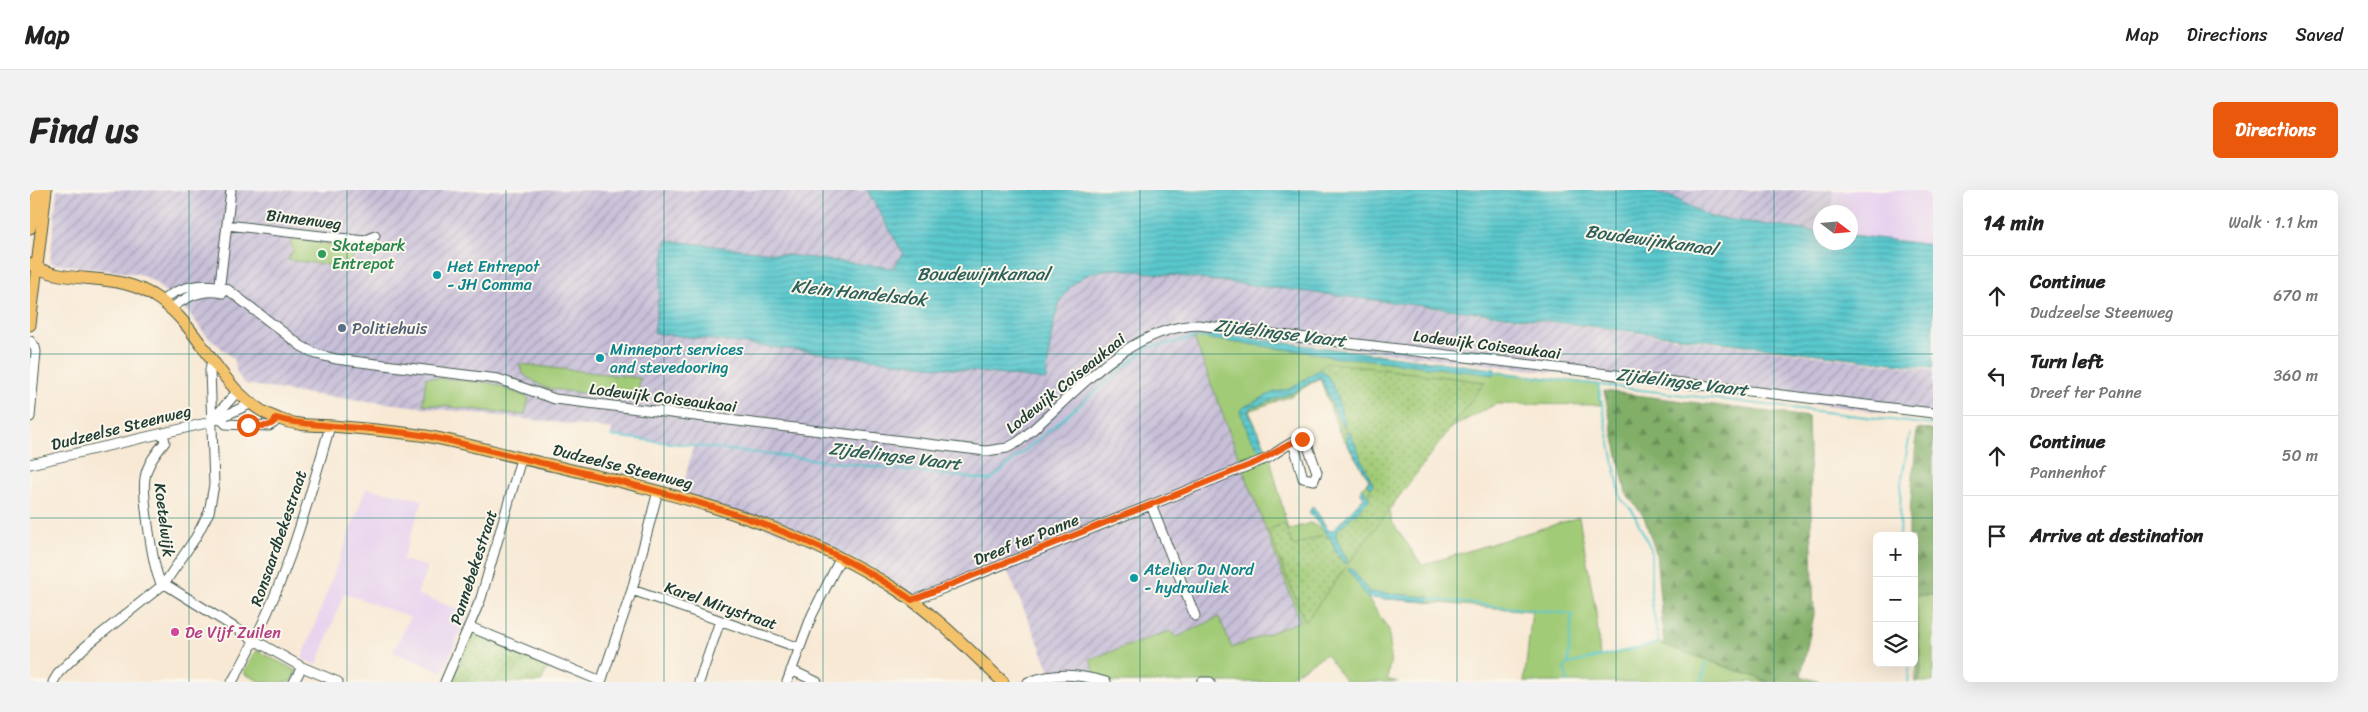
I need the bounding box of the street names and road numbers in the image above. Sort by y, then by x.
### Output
street label: Binnenweg [265,201,343,238]
street label: Lodewijk Coiseaukaai [1412,321,1563,368]
street label: Lodewijk Coiseaukaai [999,325,1132,441]
street label: Lodewijk Coiseaukaai [588,374,739,421]
street label: Dudzeelse Steenweg [48,396,194,459]
street label: Dudzeelse Steenweg [550,435,696,498]
street label: Ronsaardbekestraat [242,466,315,610]
street label: Koetelwijk [146,481,183,559]
street label: Dreef ter Panne [969,505,1083,574]
street label: Pannebekestraat [441,506,506,629]
street label: Karel Mirystraat [660,573,781,638]

